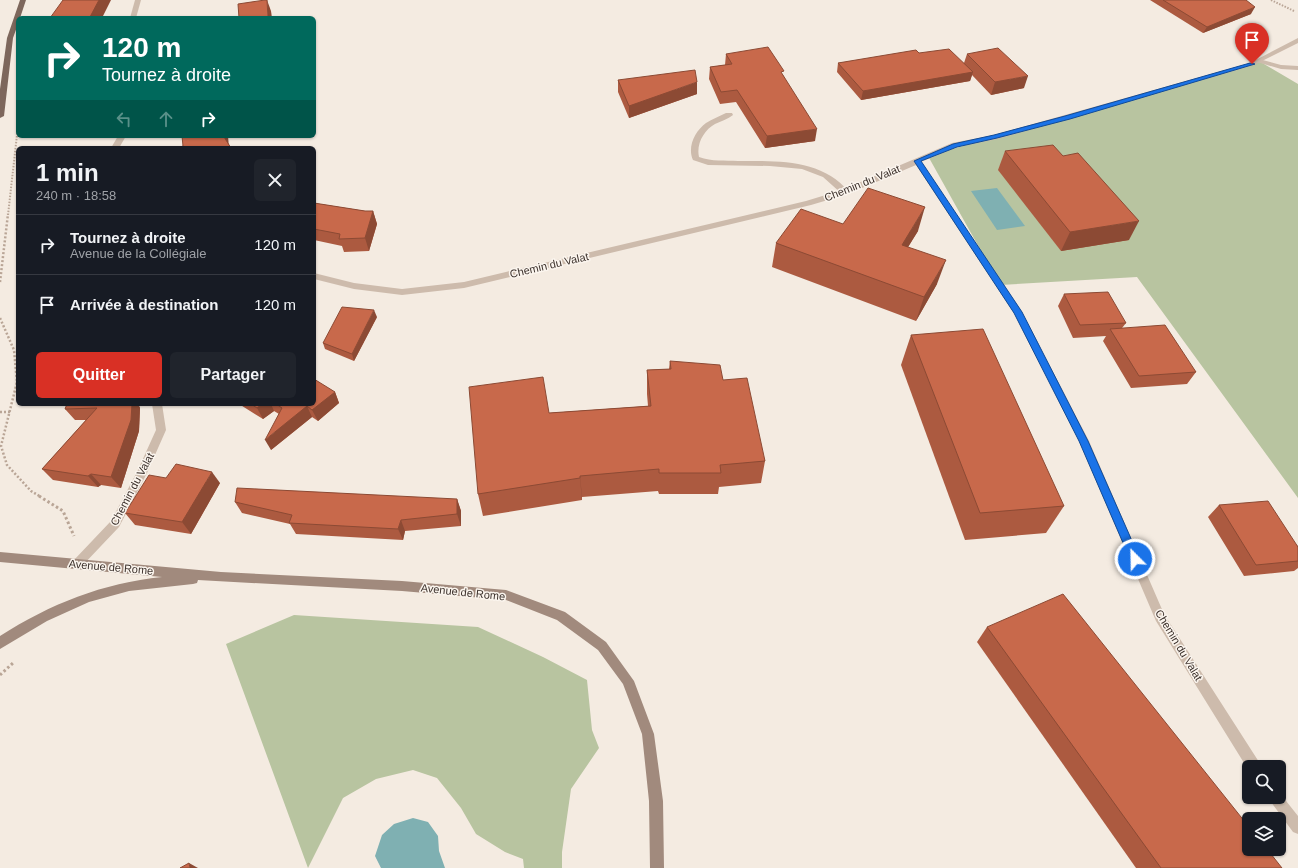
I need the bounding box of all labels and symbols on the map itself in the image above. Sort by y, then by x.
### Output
pin [1235,23,1269,64]
street label: Chemin du Valat [822,162,902,204]
street label: Chemin du Valat [508,250,590,280]
street label: Chemin du Valat [108,451,156,527]
position arrow [1114,538,1156,580]
street label: Avenue de Rome [68,557,154,577]
street label: Avenue de Rome [420,582,506,602]
street label: Chemin du Valat [1153,607,1205,683]

